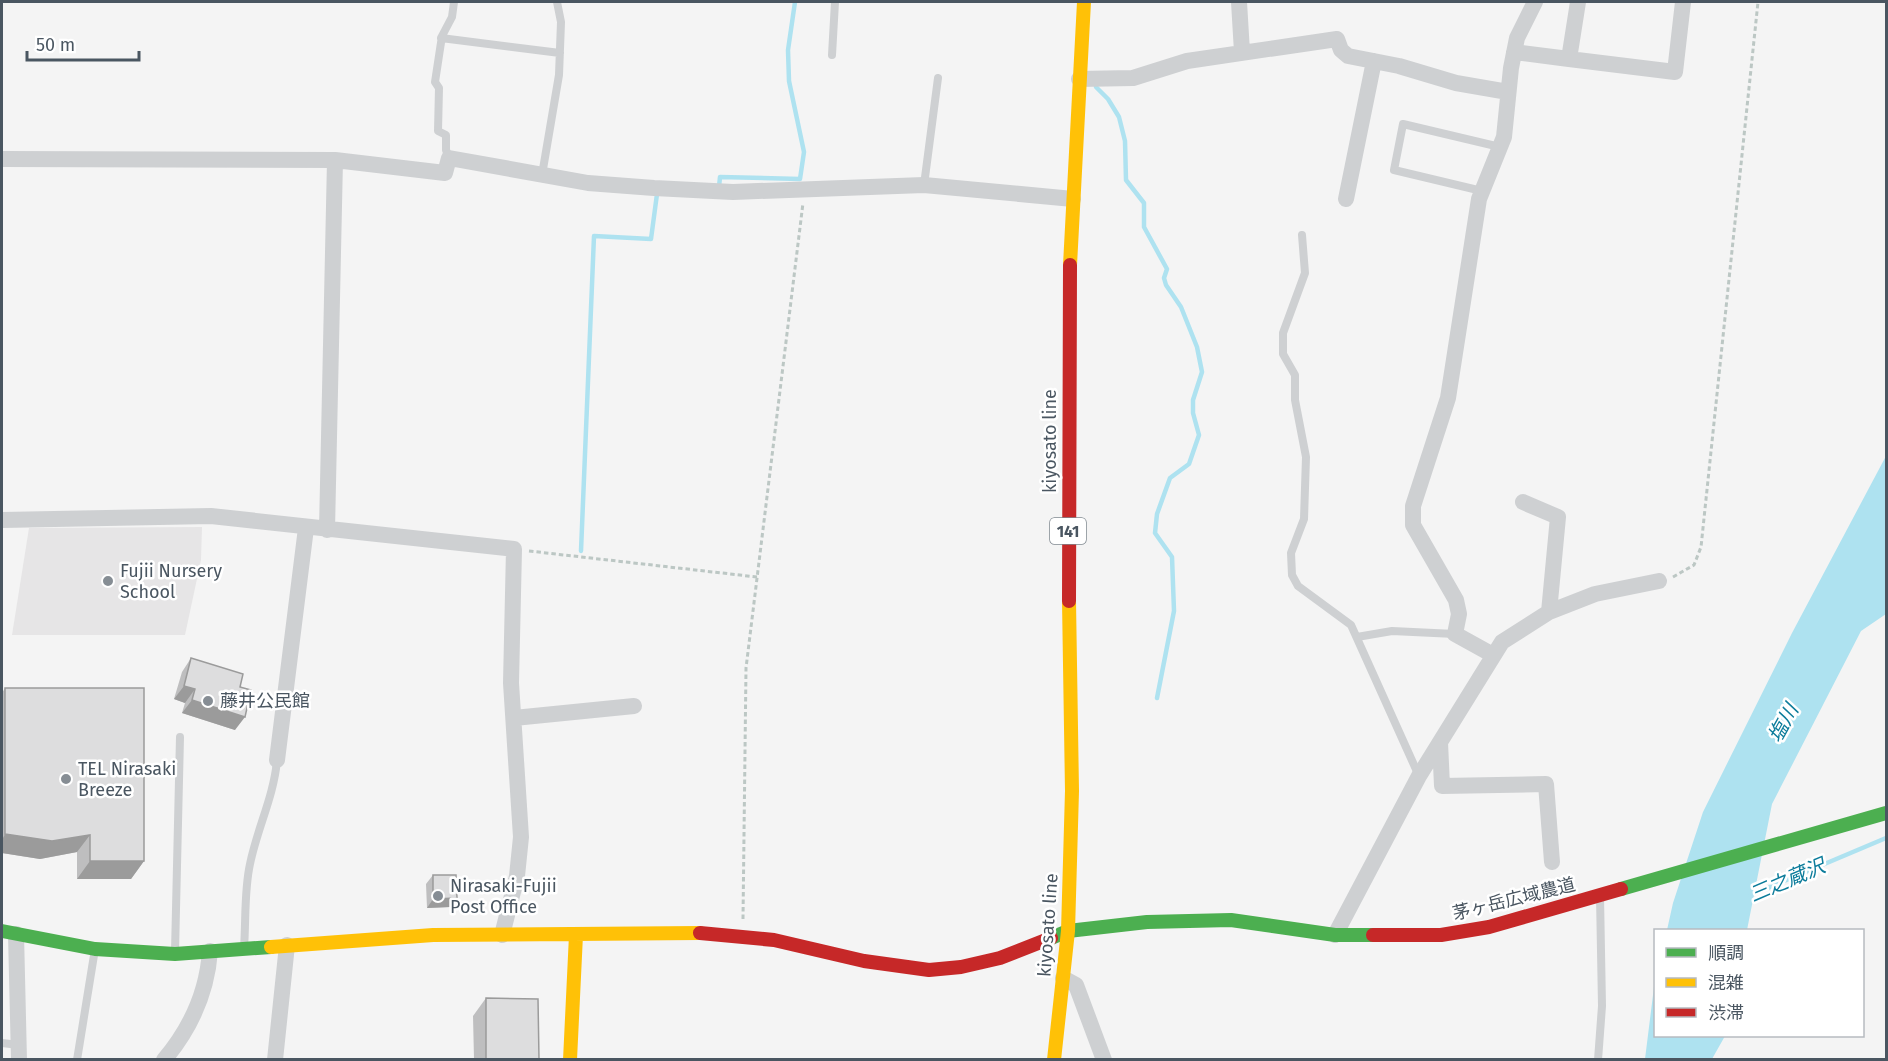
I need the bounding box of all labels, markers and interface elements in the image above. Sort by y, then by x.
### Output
scale bar [27,24,140,62]
text: 50 m [36,34,75,56]
street label: kiyosato line [1039,389,1061,493]
road number: 141 [1050,518,1086,544]
place label: Fujii Nursery School [120,560,222,603]
marker: Fujii Nursery School [101,574,115,588]
place label: 藤井公民館 [220,690,310,712]
marker: 藤井公民館 [201,694,215,708]
water label: 塩川 [1763,698,1804,746]
place label: TEL Nirasaki Breeze [78,758,176,801]
marker: TEL Nirasaki Breeze [59,772,73,786]
water label: 三之蔵沢 [1745,852,1831,907]
street label: kiyosato line [1033,872,1063,978]
street label: 茅ヶ岳広域農道 [1450,873,1578,925]
place label: Nirasaki-Fujii Post Office [450,875,557,918]
marker: Nirasaki-Fujii Post Office [431,889,445,903]
legend [1654,929,1864,1037]
text: 順調 [1708,942,1744,964]
text: 混雑 [1708,972,1744,994]
text: 渋滞 [1708,1002,1744,1024]

